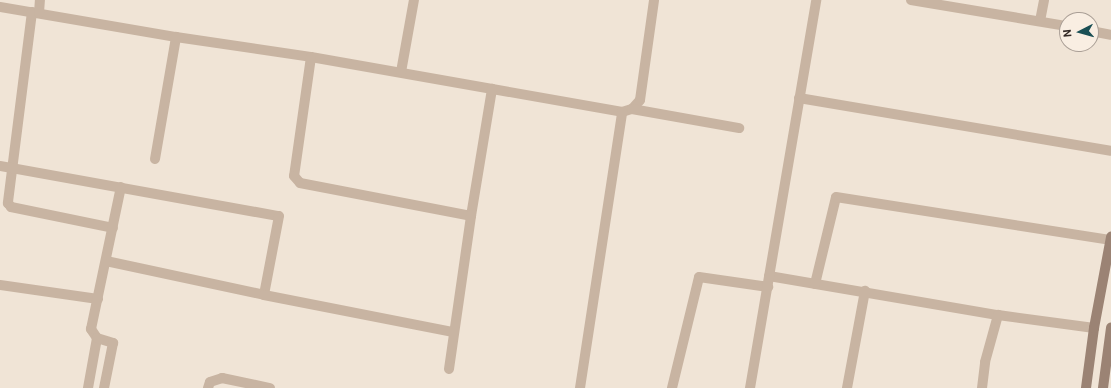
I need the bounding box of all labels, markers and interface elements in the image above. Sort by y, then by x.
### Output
north arrow [1059,12,1099,52]
text: N [1061,29,1074,38]

